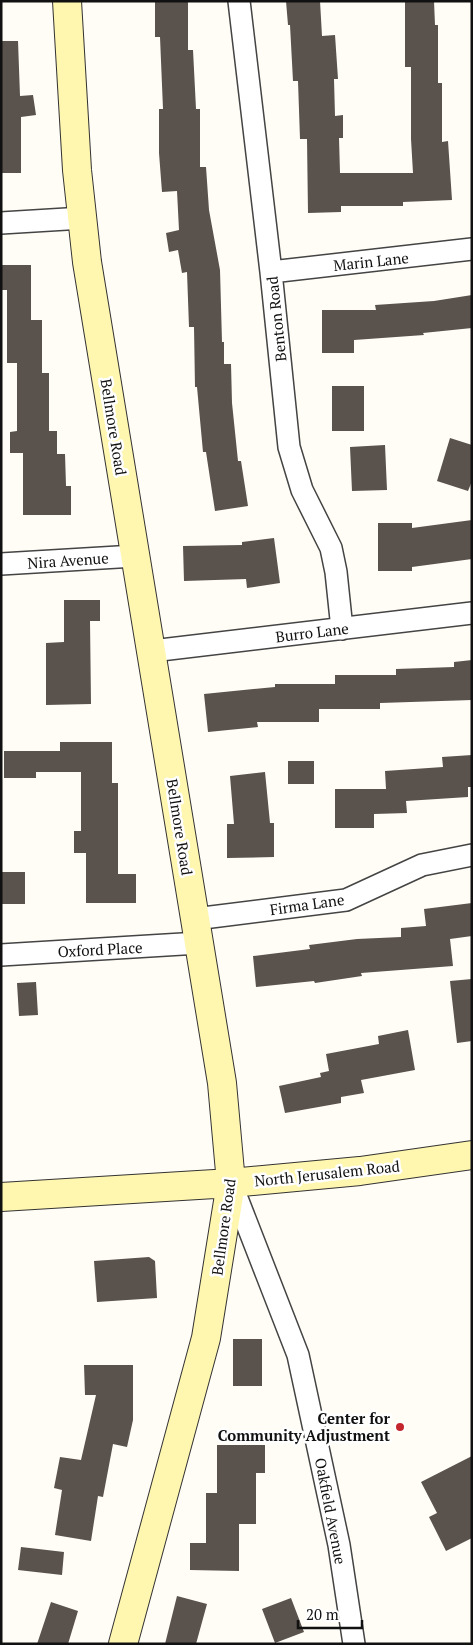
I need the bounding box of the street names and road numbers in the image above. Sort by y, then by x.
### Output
street label: Marin Lane [332,247,410,275]
street label: Benton Road [262,275,290,363]
street label: Bellmore Road [96,377,132,477]
street label: Nira Avenue [27,547,109,573]
street label: Burro Lane [274,618,350,646]
street label: Bellmore Road [162,777,198,877]
street label: Firma Lane [269,889,345,919]
street label: Oxford Place [57,937,143,961]
street label: North Jerusalem Road [253,1155,401,1191]
street label: Bellmore Road [206,1177,240,1277]
street label: Oakfield Avenue [311,1456,351,1566]

